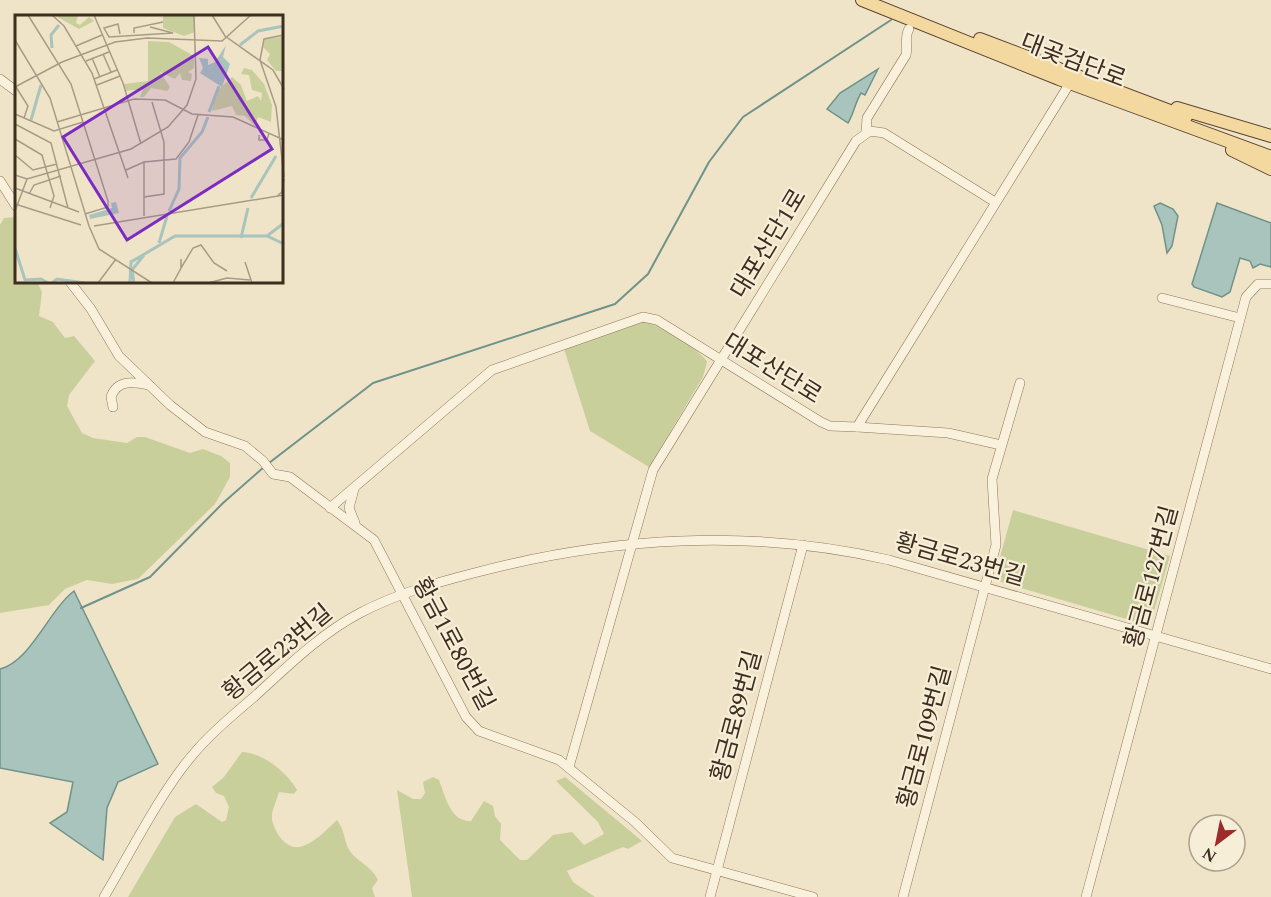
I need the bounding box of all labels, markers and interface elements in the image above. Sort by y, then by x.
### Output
inset map [15,15,284,284]
street label: 대곶검단로 [1015,24,1131,98]
street label: 대포산단1로 [722,182,816,306]
street label: 대포산단로 [716,324,828,414]
street label: 황금로127번길 [1116,502,1188,652]
street label: 황금로23번길 [890,524,1030,596]
street label: 황금1로80번길 [403,571,503,717]
street label: 황금로23번길 [215,596,341,710]
street label: 황금로89번길 [702,646,772,786]
street label: 황금로109번길 [889,662,961,812]
north arrow [1187,813,1247,873]
text: N [1198,841,1221,869]

